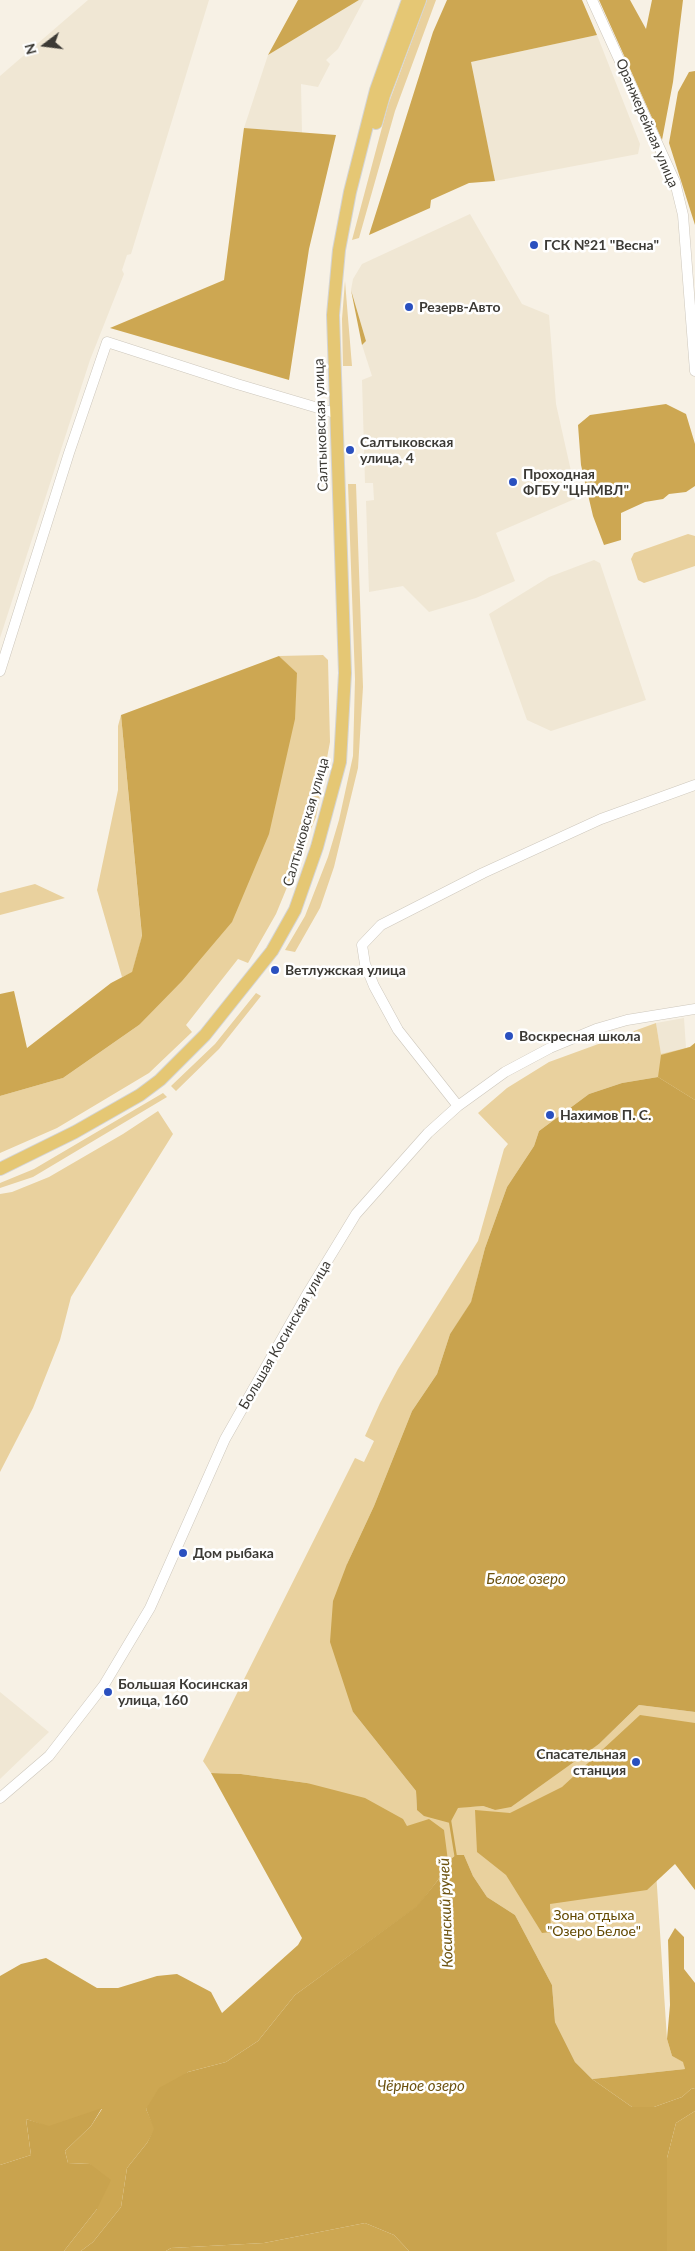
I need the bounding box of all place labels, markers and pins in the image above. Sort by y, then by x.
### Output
place label: ГСК №21 "Весна" [544,237,659,253]
marker: ГСК №21 "Весна" [528,239,540,251]
place label: Резерв-Авто [419,299,500,315]
marker: Резерв-Авто [403,301,415,313]
place label: Салтыковская улица, 4 [360,434,453,467]
marker: Салтыковская улица, 4 [344,444,356,456]
place label: Проходная ФГБУ "ЦНМВЛ" [523,466,629,498]
marker: Проходная ФГБУ "ЦНМВЛ" [507,476,519,488]
place label: Ветлужская улица [285,962,406,978]
marker: Ветлужская улица [269,964,281,976]
place label: Воскресная школа [519,1028,641,1044]
marker: Воскресная школа [503,1030,515,1042]
place label: Нахимов П. С. [560,1107,651,1123]
marker: Нахимов П. С. [544,1109,556,1121]
place label: Дом рыбака [193,1545,274,1561]
marker: Дом рыбака [177,1547,189,1559]
place label: Большая Косинская улица, 160 [118,1676,248,1708]
marker: Большая Косинская улица, 160 [102,1686,114,1698]
place label: Спасательная станция [536,1746,626,1778]
marker: Спасательная станция [630,1756,642,1768]

